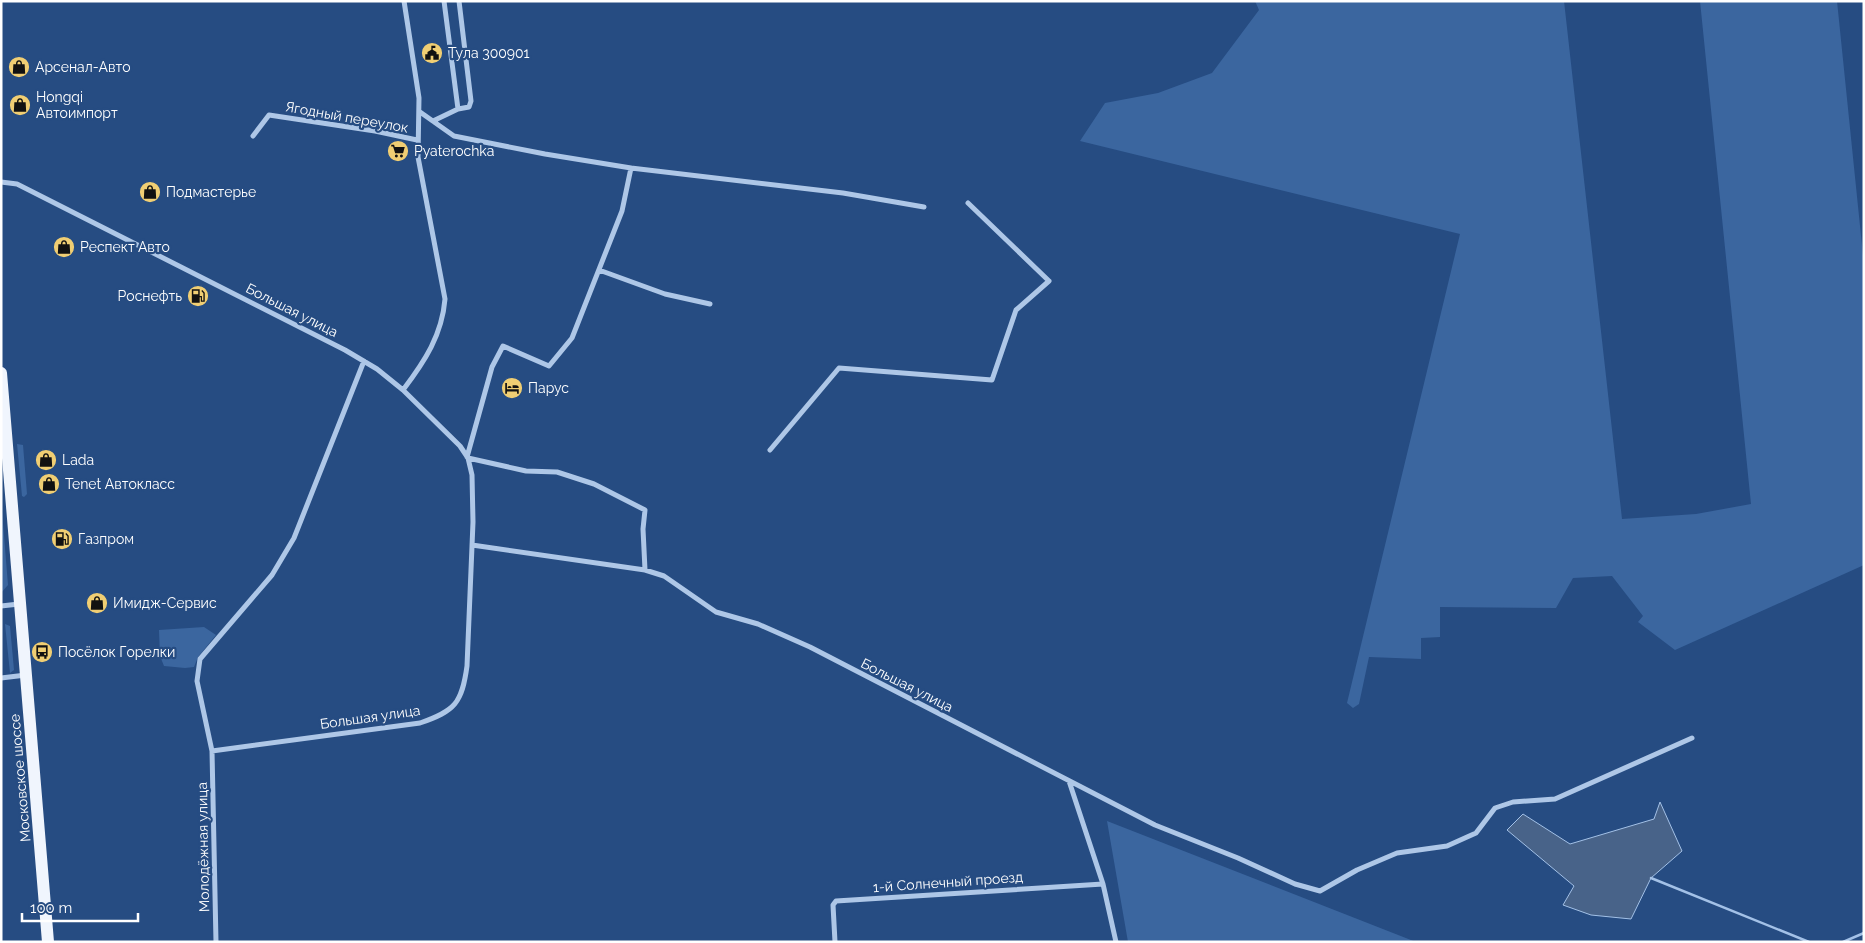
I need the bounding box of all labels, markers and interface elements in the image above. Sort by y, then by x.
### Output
public building icon: Тула 300901 [420,41,444,65]
place label: Тула 300901 [448,45,530,61]
shop icon: Арсенал-Авто [7,55,31,79]
place label: Арсенал-Авто [35,59,131,75]
place label: Hongqi Автоимпорт [36,89,118,121]
shop icon: Hongqi Автоимпорт [8,93,32,117]
street label: Ягодный переулок [284,98,410,136]
supermarket icon: Pyaterochka [386,139,410,163]
place label: Pyaterochka [414,143,494,159]
shop icon: Подмастерье [138,180,162,204]
place label: Подмастерье [166,184,256,200]
shop icon: Респект Авто [52,235,76,259]
place label: Респект Авто [80,239,170,255]
street label: Большая улица [243,280,341,340]
fuel station icon: Роснефть [186,284,210,308]
place label: Роснефть [118,288,182,304]
hotel icon: Парус [500,376,524,400]
place label: Парус [528,380,569,396]
shop icon: Lada [34,448,58,472]
place label: Lada [62,452,94,468]
shop icon: Tenet Автокласс [37,472,61,496]
place label: Tenet Автокласс [65,476,175,492]
fuel station icon: Газпром [50,527,74,551]
place label: Газпром [78,531,134,547]
shop icon: Имидж-Сервис [85,591,109,615]
place label: Имидж-Сервис [113,595,217,611]
bus stop icon: Посёлок Горелки [30,640,54,664]
place label: Посёлок Горелки [58,644,175,660]
street label: Большая улица [858,655,956,715]
street label: Большая улица [319,702,421,732]
street label: Московское шоссе [6,713,34,843]
street label: Молодёжная улица [194,782,212,912]
street label: 1-й Солнечный проезд [872,869,1024,895]
scale bar [22,890,139,922]
text: 100 m [30,899,72,917]

